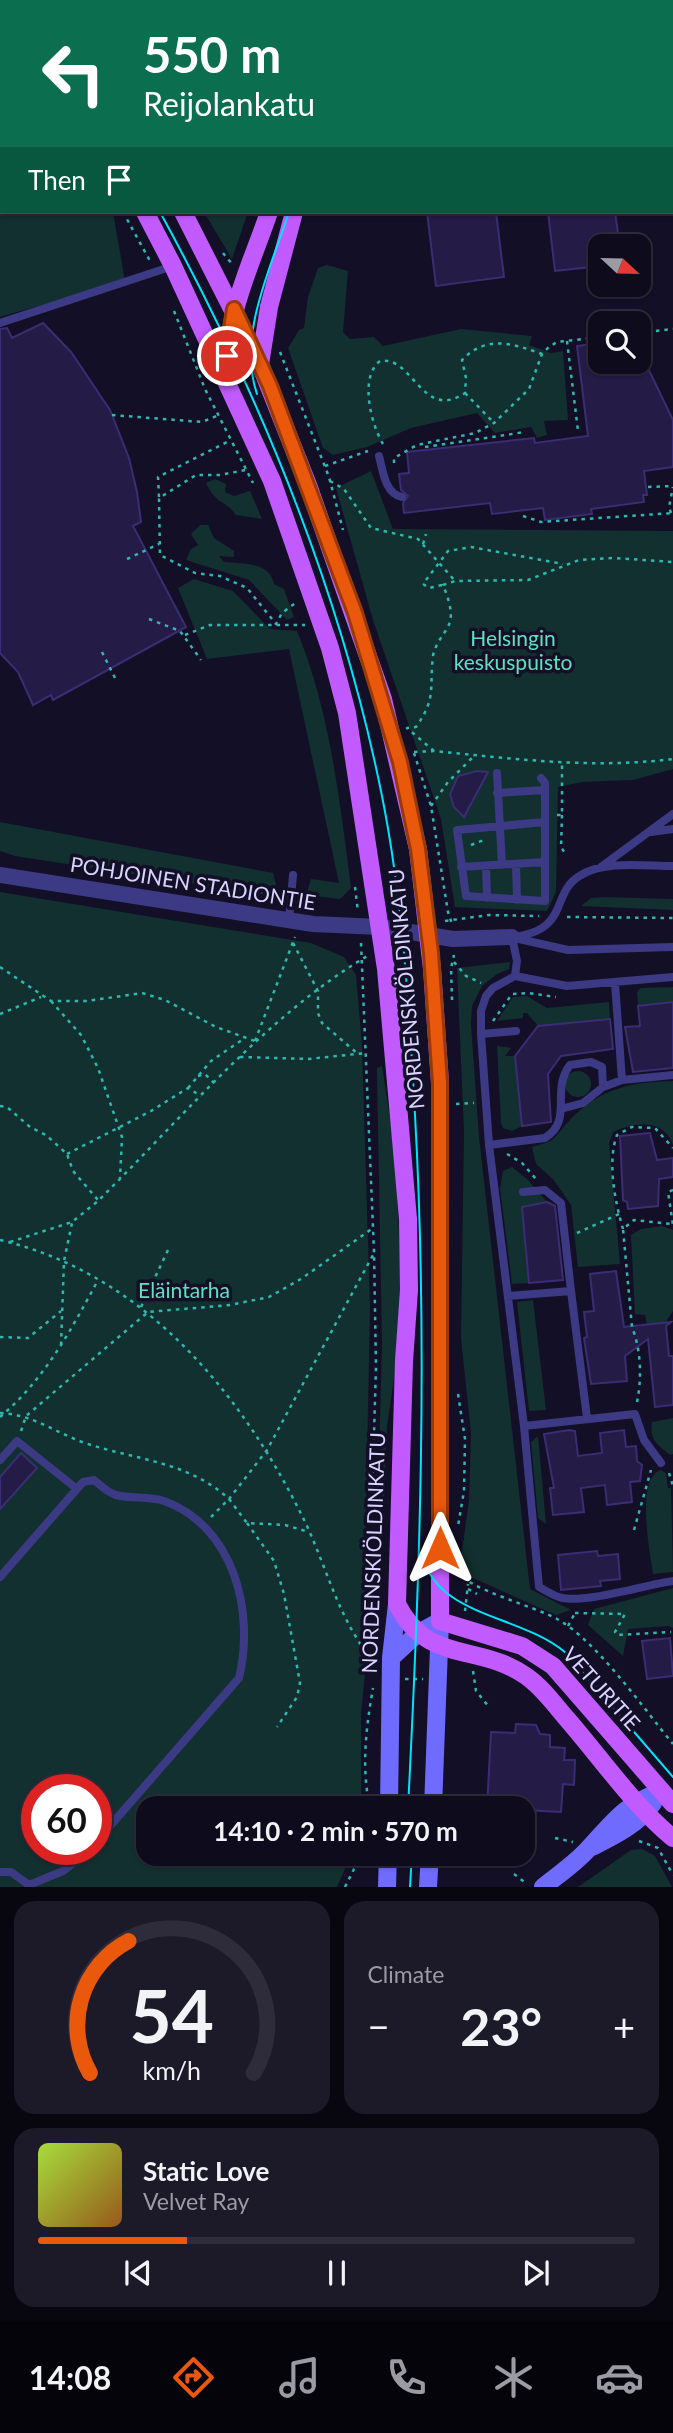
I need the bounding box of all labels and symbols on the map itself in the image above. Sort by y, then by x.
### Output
north arrow [588,234,651,298]
pin [197,326,257,386]
park label: Helsingin keskuspuisto [454,625,572,674]
street label: POHJOINEN STADIONTIE [69,851,318,914]
street label: NORDENSKIÖLDINKATU [383,868,428,1110]
park label: Eläintarha [138,1277,230,1302]
street label: NORDENSKIÖLDINKATU [356,1432,389,1674]
position arrow [403,1511,477,1585]
street label: VETURITIE [558,1641,646,1735]
speed limit sign: 60 [21,1774,112,1865]

